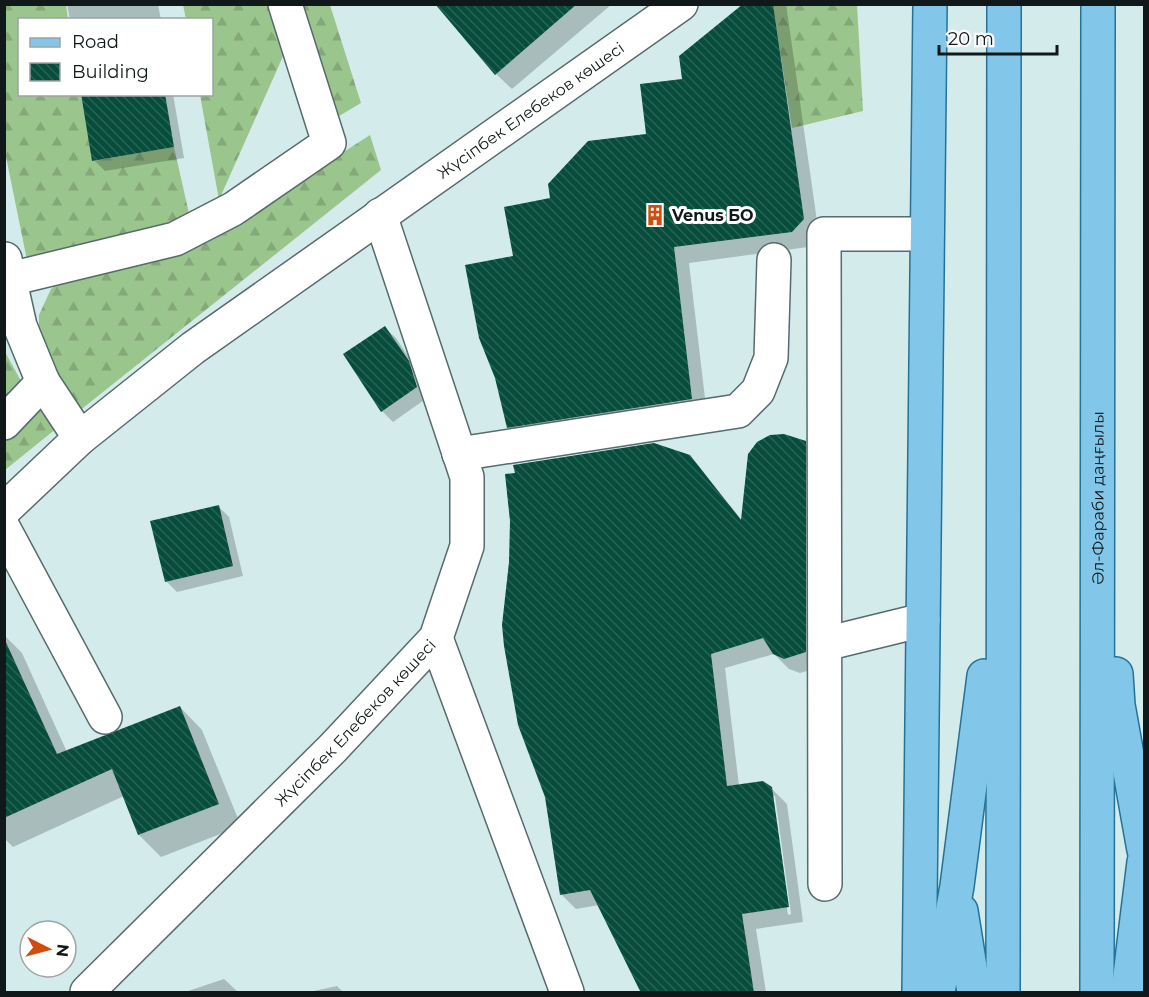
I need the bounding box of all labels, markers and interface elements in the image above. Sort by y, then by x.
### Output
legend [18,18,213,96]
scale bar [939,18,1058,56]
text: 20 m [948,28,994,50]
text: Road [72,31,119,53]
street label: Жүсіпбек Елебеков көшесі [433,38,628,182]
text: Building [72,61,149,83]
building icon: Venus БО [643,203,667,227]
place label: Venus БО [671,206,754,225]
street label: Әл-Фараби даңғылы [1088,411,1107,585]
street label: Жүсіпбек Елебеков көшесі [271,635,439,810]
north arrow [18,919,78,979]
text: N [52,943,73,958]

